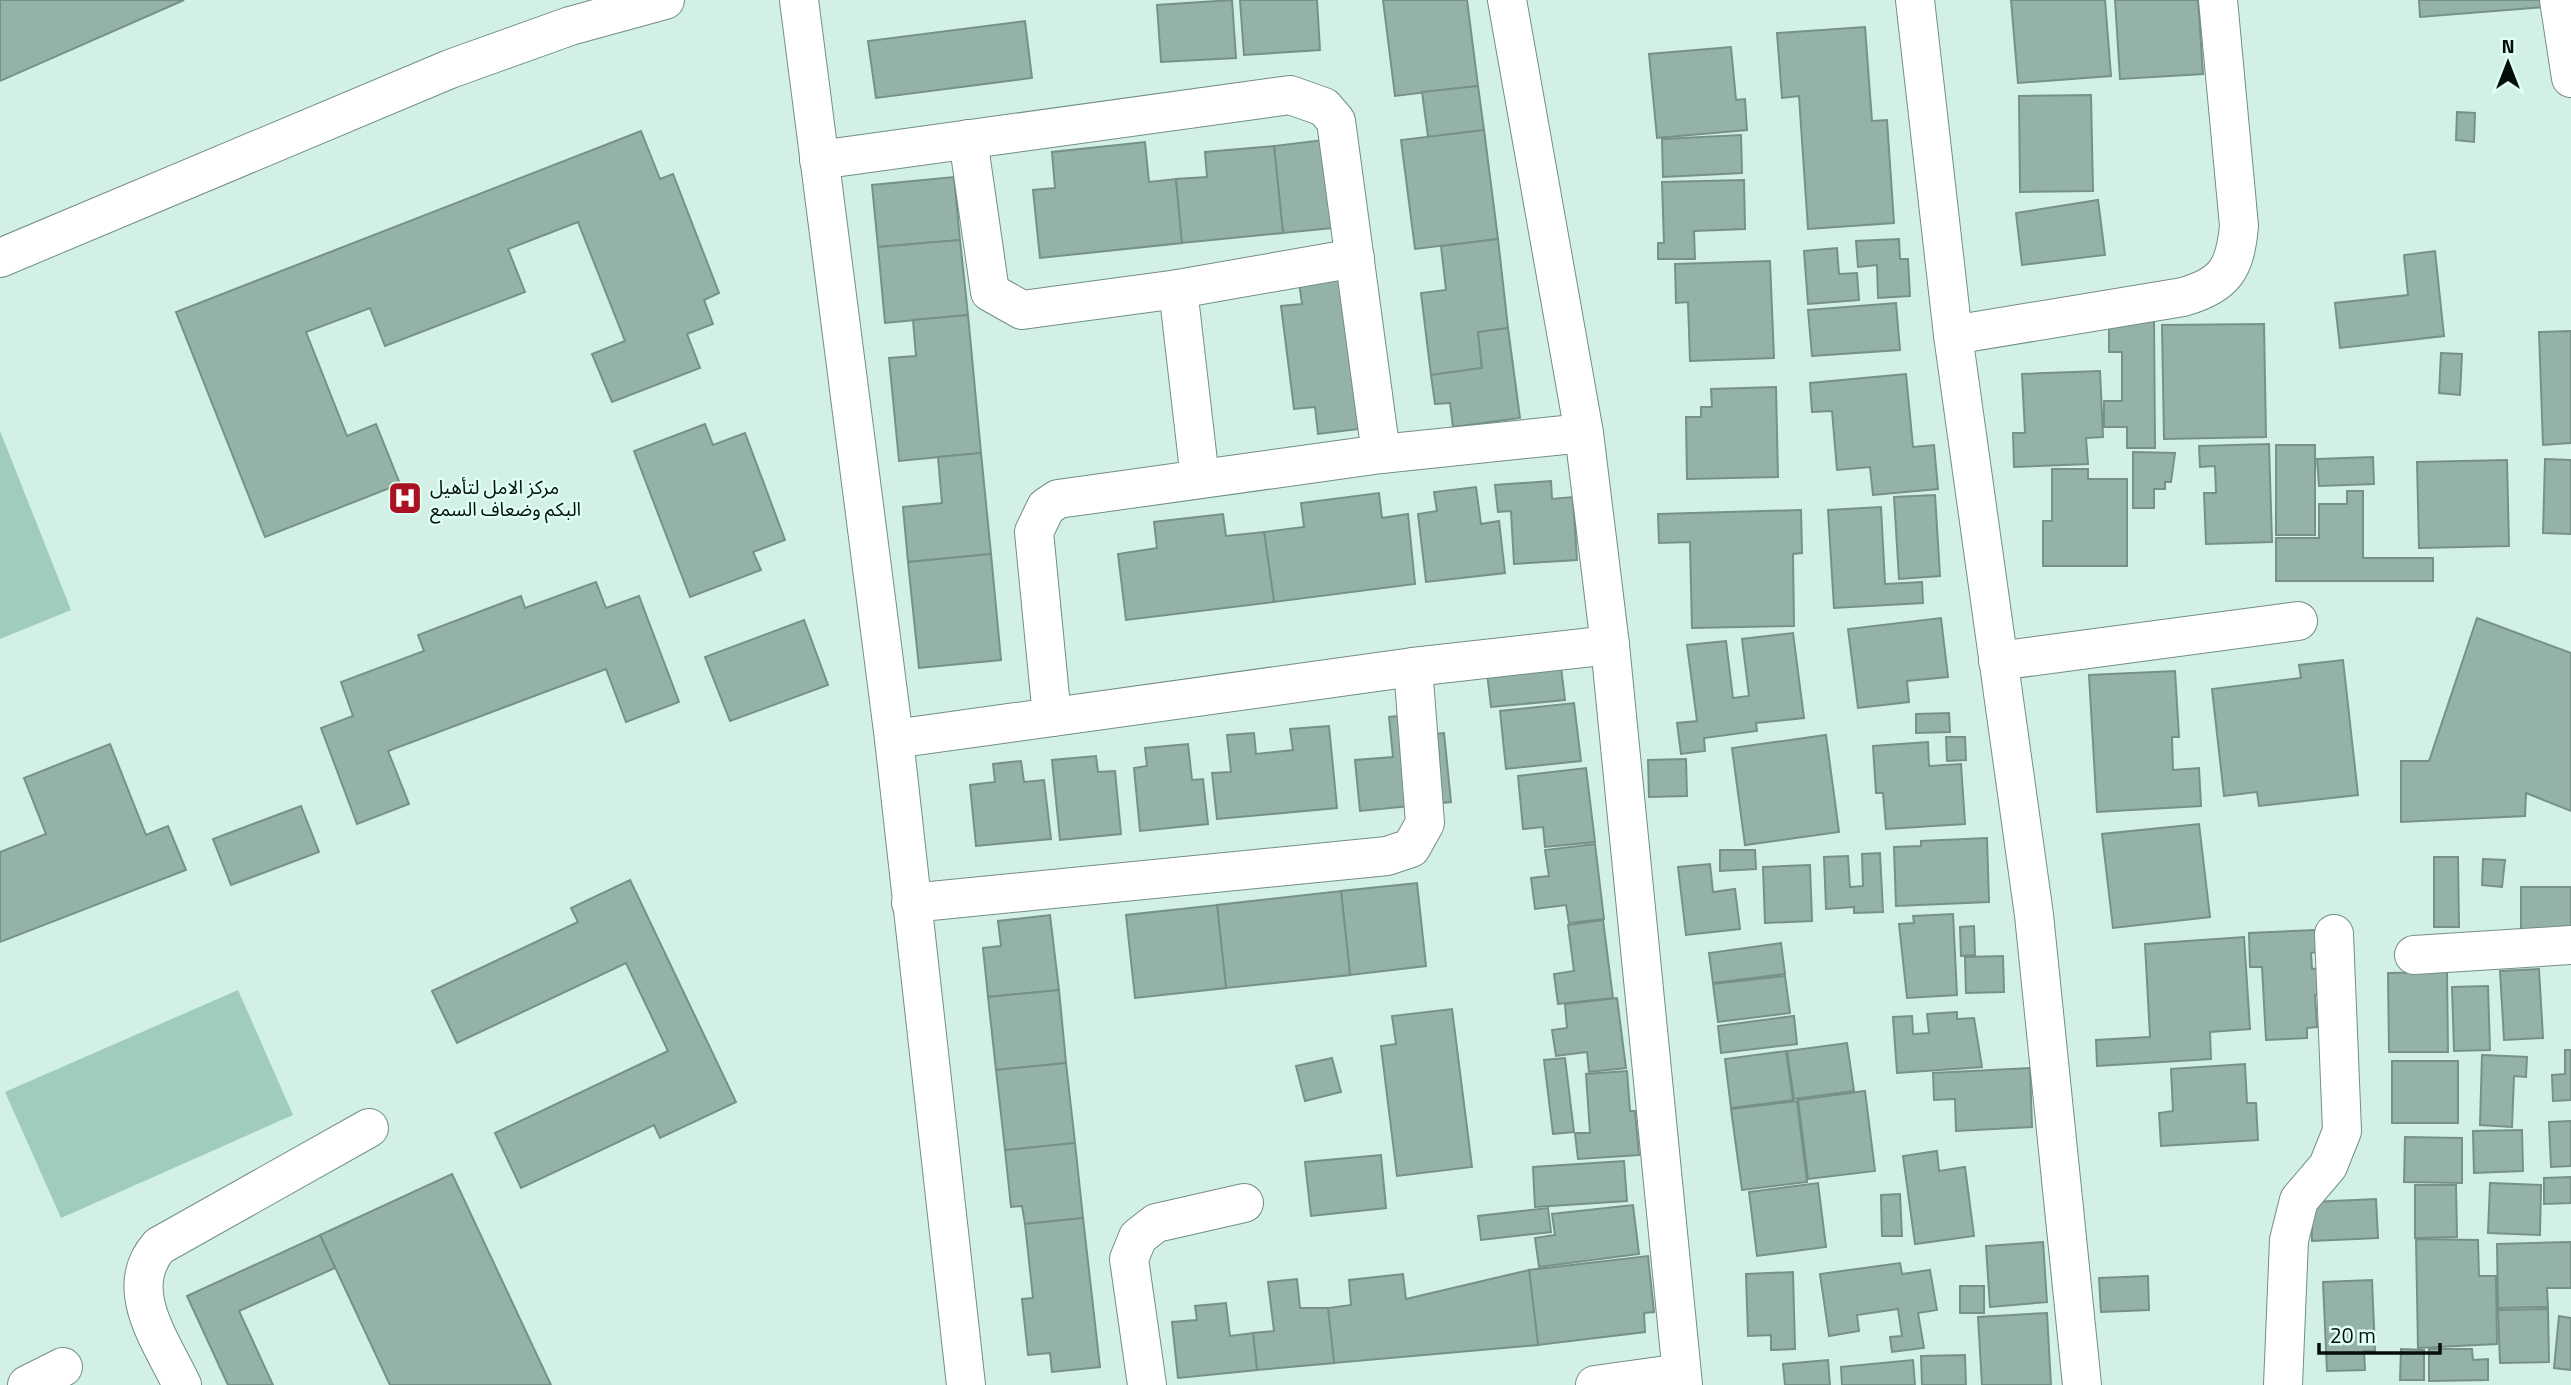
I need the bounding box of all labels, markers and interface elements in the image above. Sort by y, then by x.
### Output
north arrow [2473,28,2543,98]
text: N [2501,31,2515,60]
place label: مركز الامل لتأهيل البكم وضعاف السمع [430,472,581,524]
hospital icon: مركز الامل لتأهيل البكم وضعاف السمع [386,479,424,517]
scale bar [2319,1312,2440,1356]
text: 20 m [2330,1319,2376,1351]

